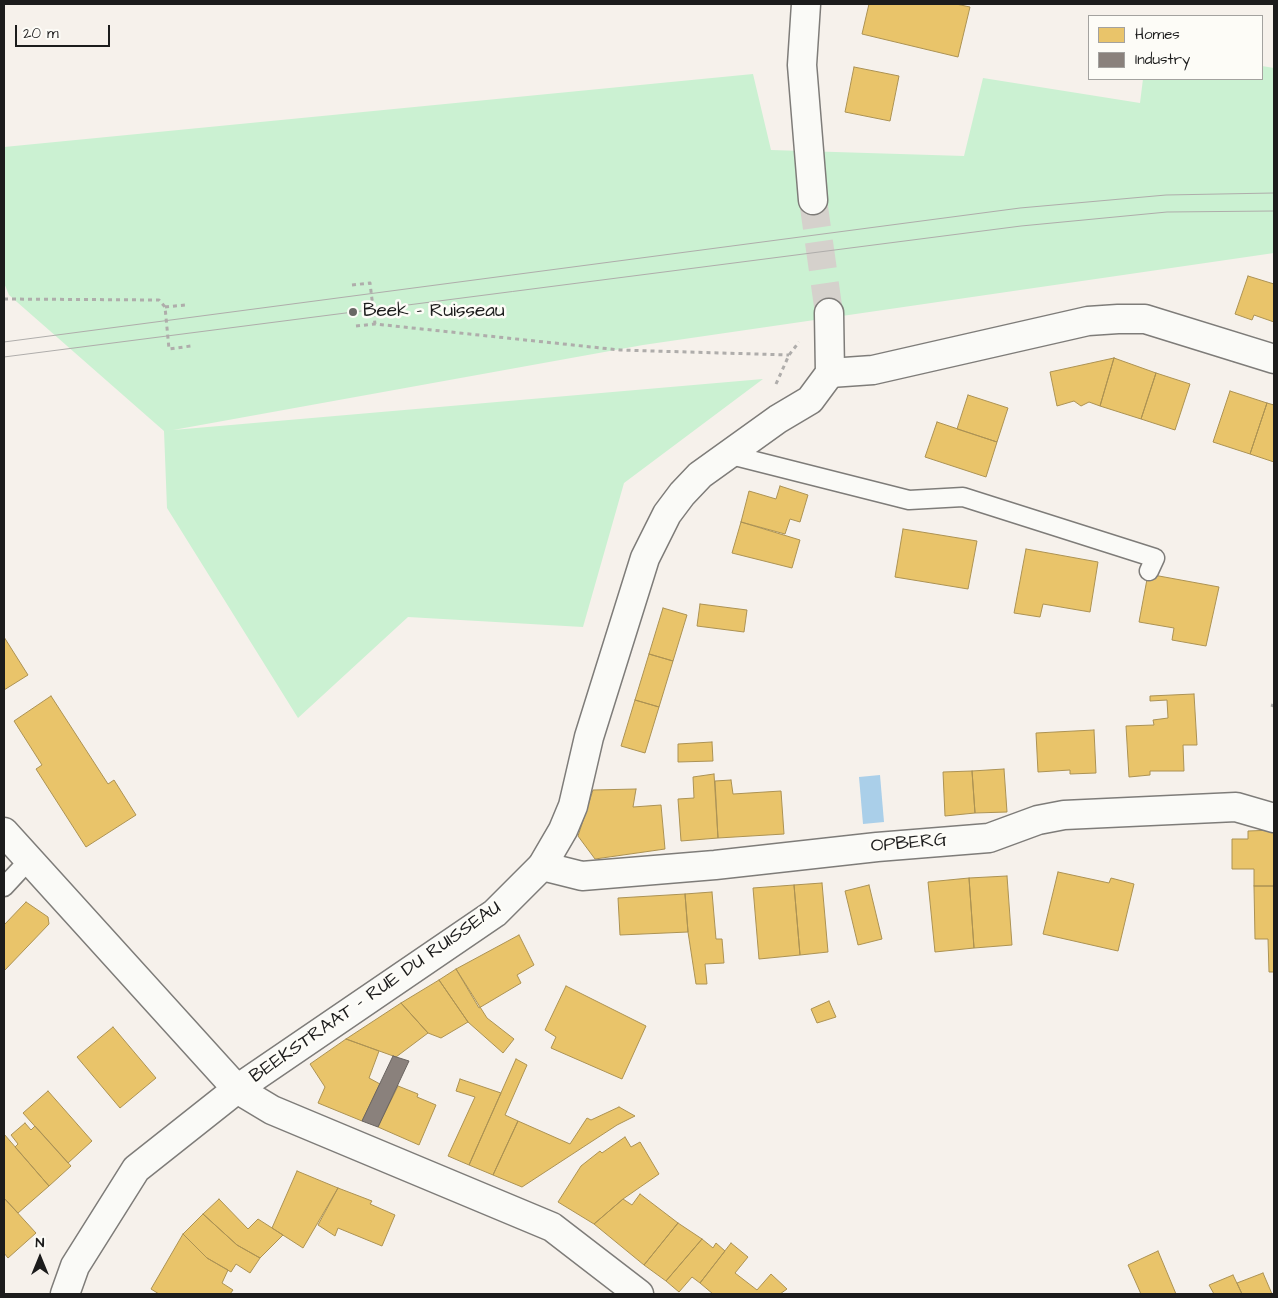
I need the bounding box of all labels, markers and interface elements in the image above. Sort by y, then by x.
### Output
scale bar [18,15,112,47]
legend [1088,15,1263,80]
text: 20 m [23,23,59,44]
text: Homes [1135,24,1180,45]
text: Industry [1135,49,1190,70]
place label: Beek - Ruisseau [363,301,505,323]
marker: Beek - Ruisseau [347,306,359,318]
street label: OPBERG [870,829,948,859]
street label: BEEKSTRAAT - RUE DU RUISSEAU [246,897,506,1089]
north arrow [15,1233,65,1283]
text: N [36,1233,44,1253]

